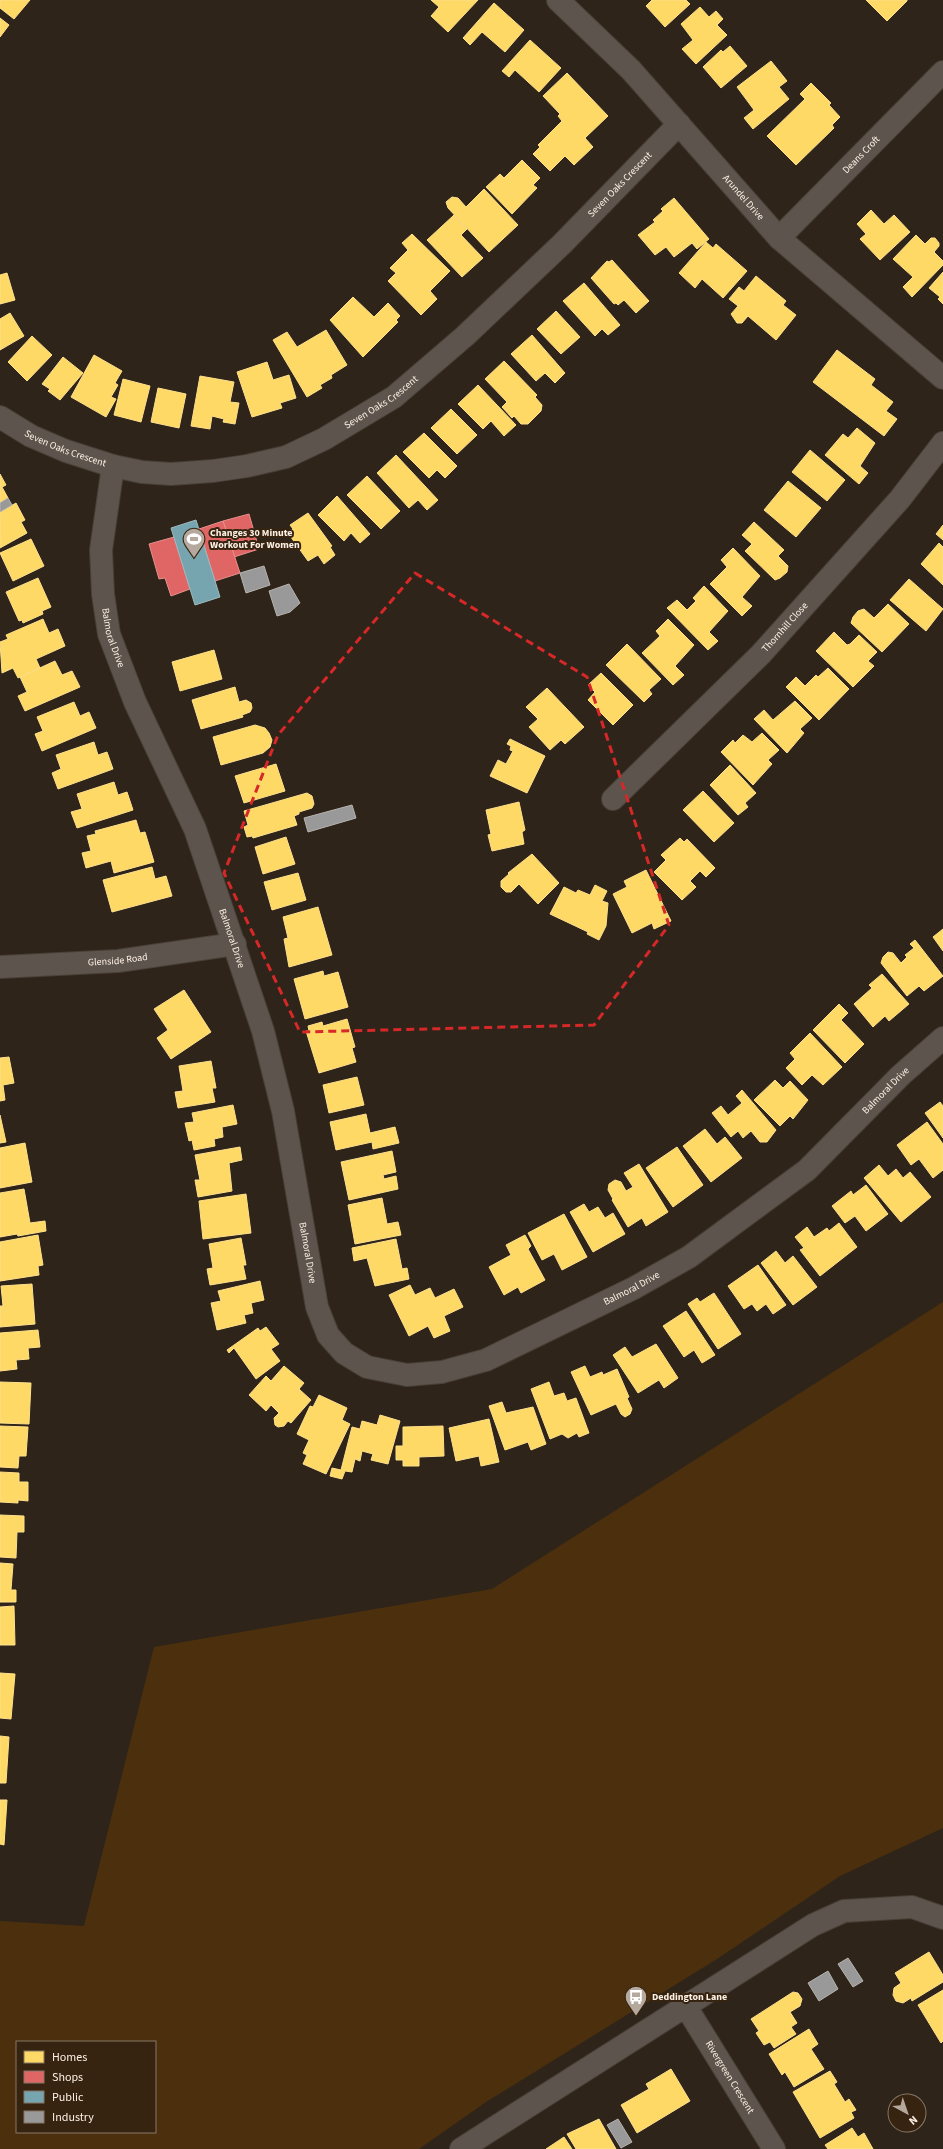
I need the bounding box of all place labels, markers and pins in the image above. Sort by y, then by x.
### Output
sports icon: Changes 30 Minute Workout For Women [181,526,207,559]
place label: Changes 30 Minute Workout For Women [210,526,300,552]
bus stop icon: Deddington Lane [623,1984,649,2017]
place label: Deddington Lane [652,1990,727,2004]

